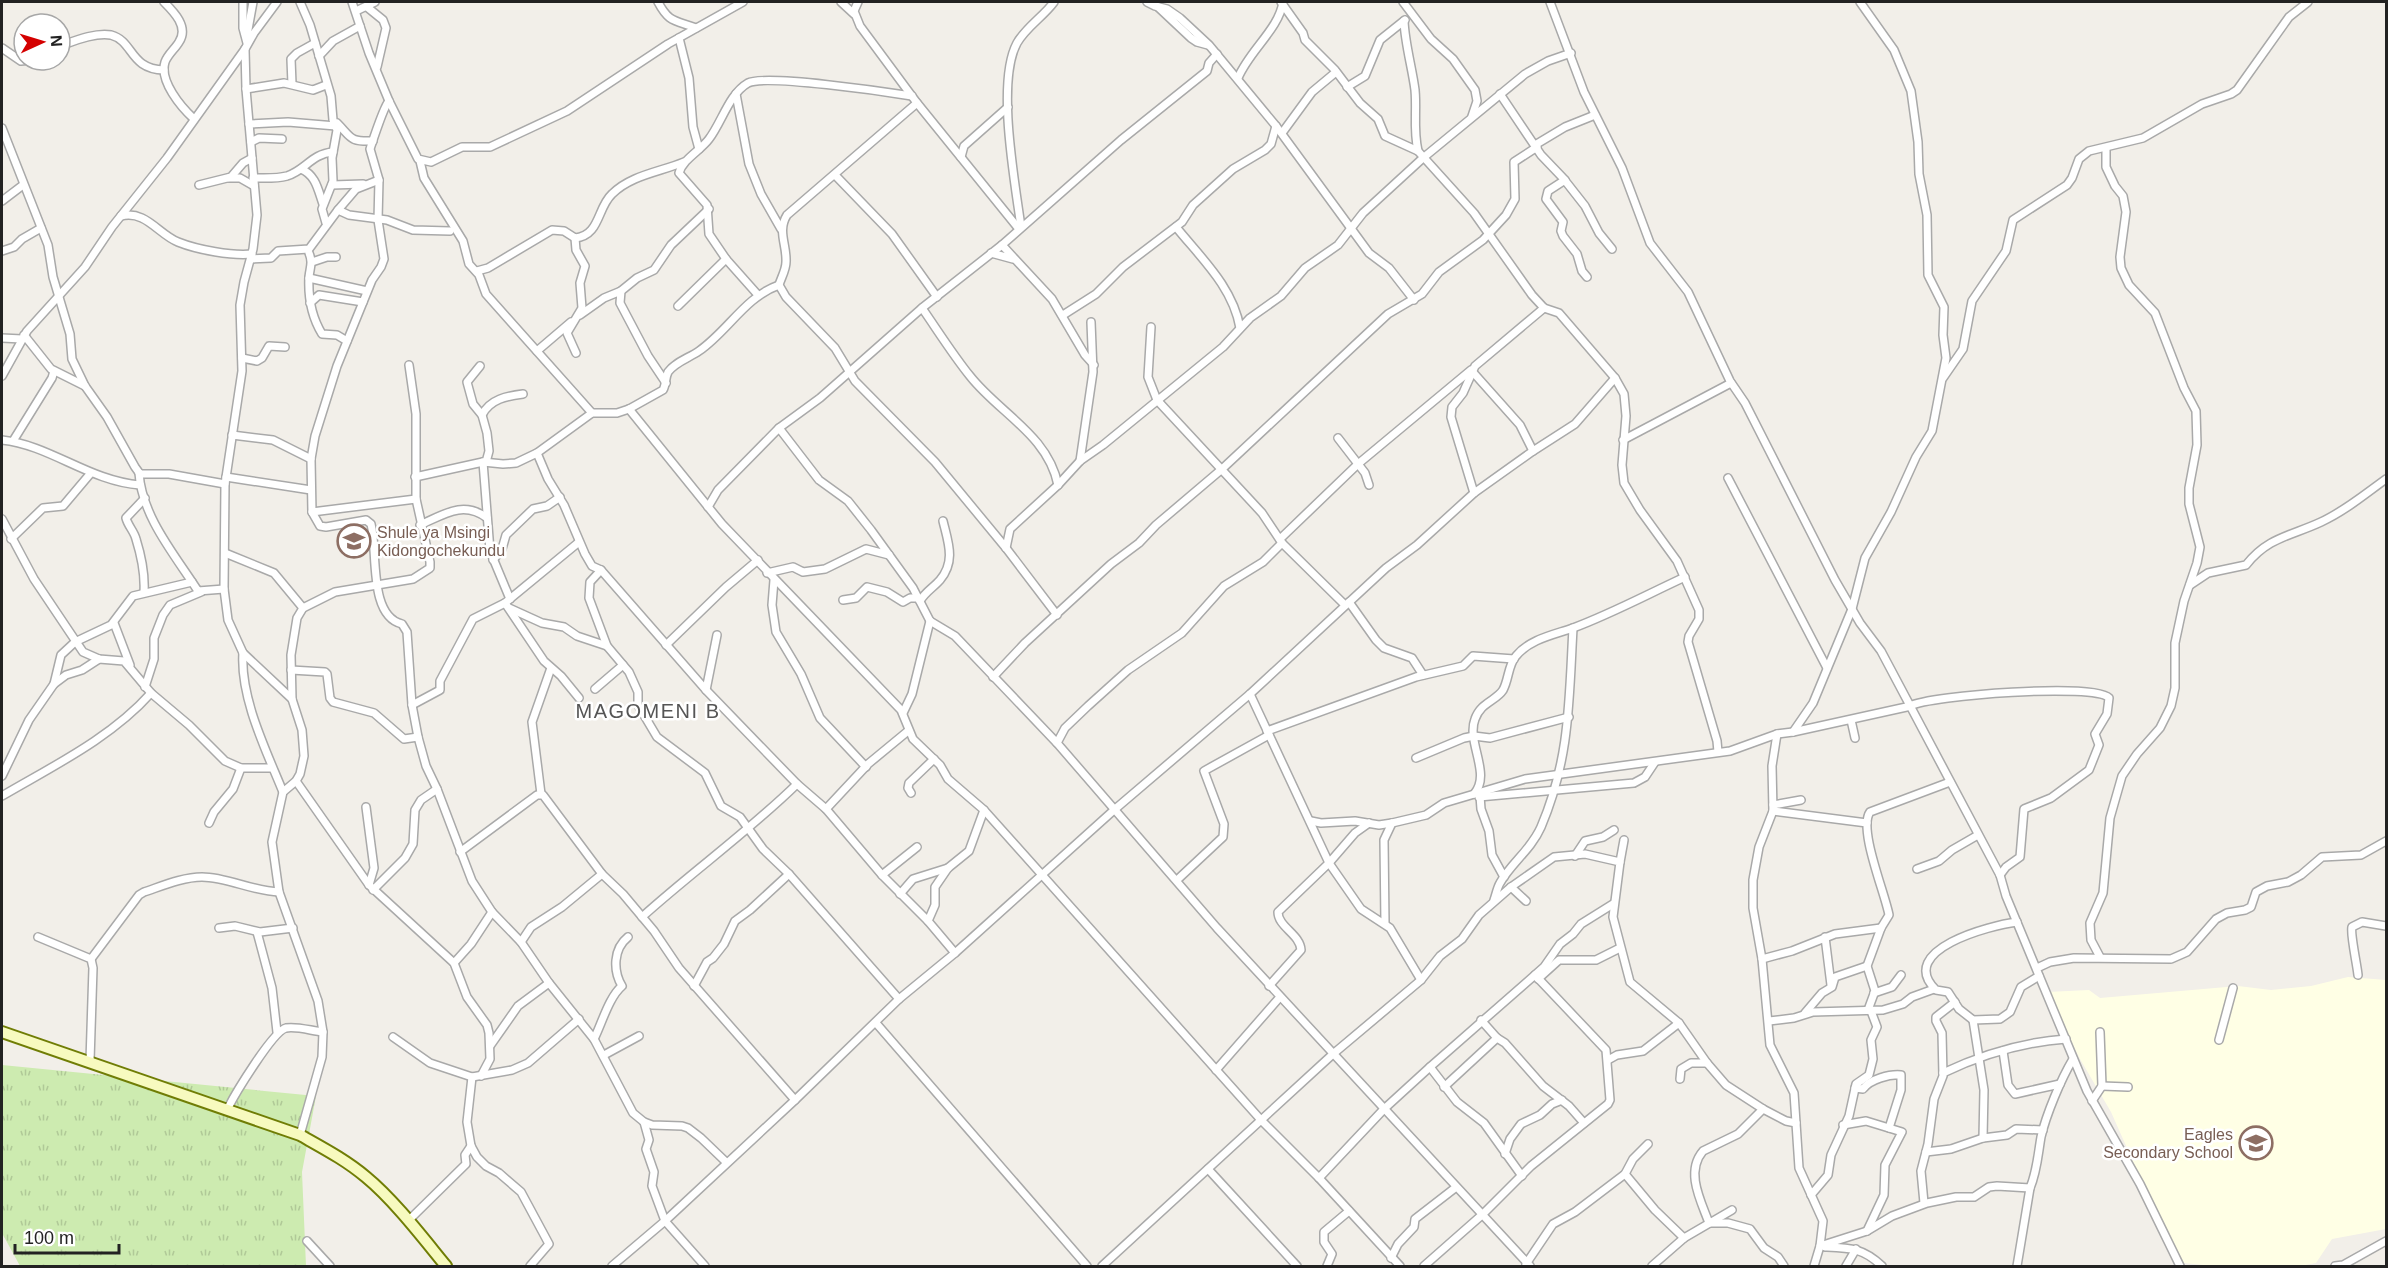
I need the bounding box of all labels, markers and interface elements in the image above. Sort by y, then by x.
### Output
north arrow [12,12,72,72]
text: N [48,35,65,47]
school or university icon: Shule ya Msingi Kidongochekundu [336,523,372,559]
place label: Shule ya Msingi Kidongochekundu [377,524,505,559]
district label: MAGOMENI B [575,700,721,722]
school or university icon: Eagles Secondary School [2238,1125,2274,1161]
place label: Eagles Secondary School [2103,1126,2233,1161]
scale bar [15,1217,118,1255]
text: 100 m [24,1228,74,1248]

